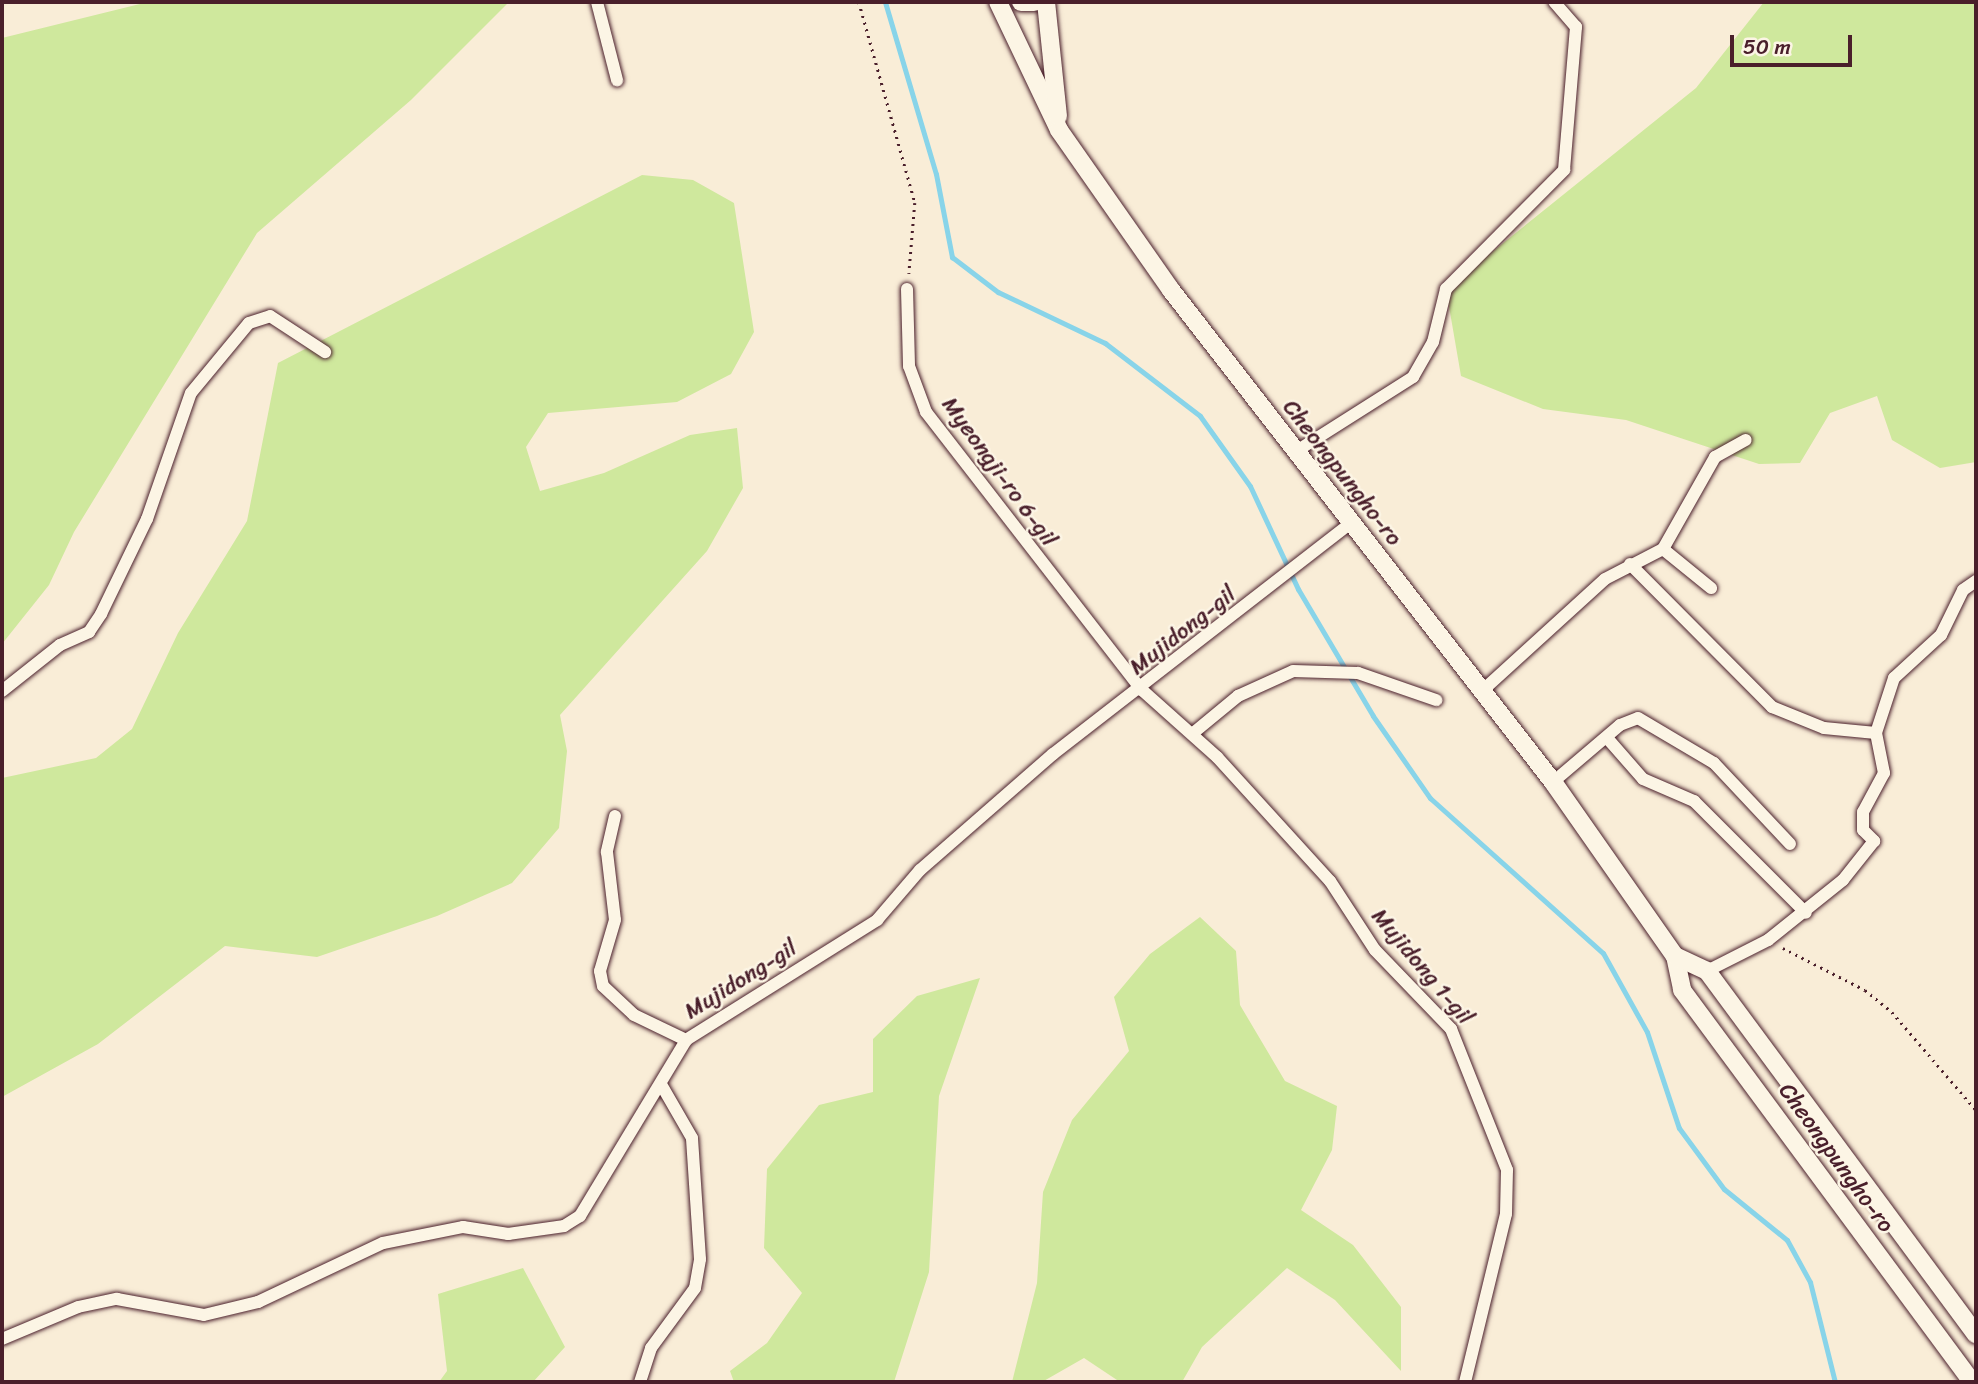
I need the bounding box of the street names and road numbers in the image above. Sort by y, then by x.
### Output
street label: Myeongji-ro 6-gil [936,392,1062,552]
street label: Cheongpungho-ro [1276,394,1408,552]
street label: Mujidong-gil [1124,581,1242,681]
street label: Mujidong 1-gil [1365,903,1479,1031]
street label: Mujidong-gil [680,934,802,1026]
street label: Cheongpungho-ro [1773,1078,1899,1238]

